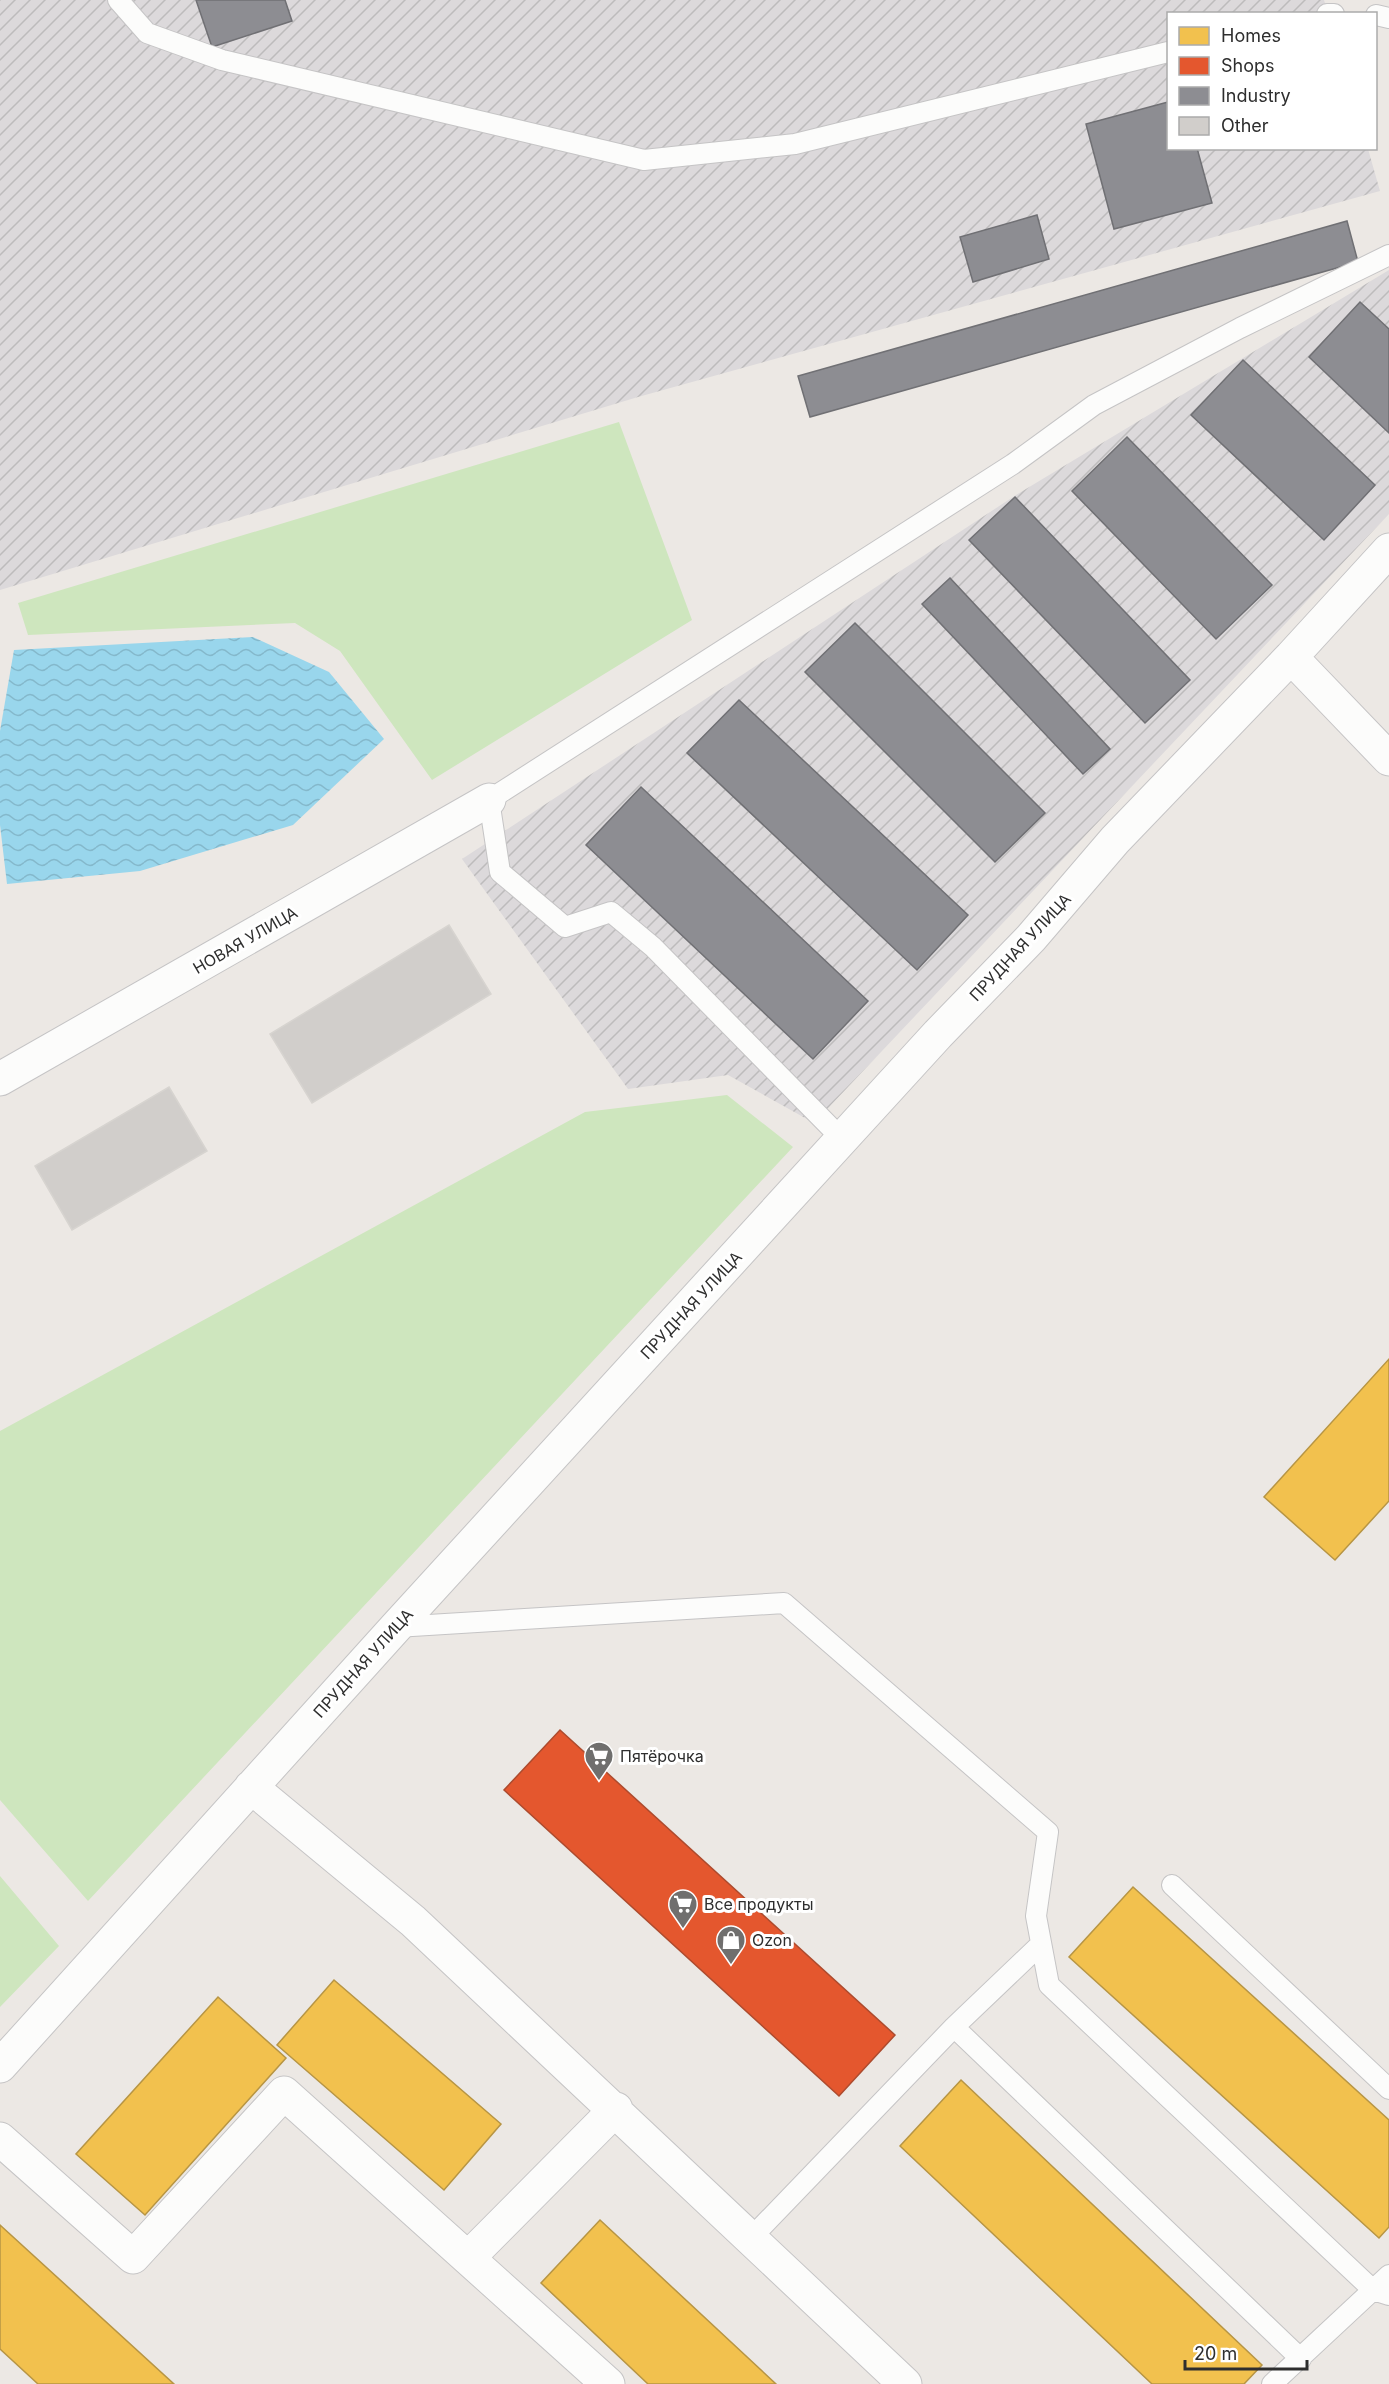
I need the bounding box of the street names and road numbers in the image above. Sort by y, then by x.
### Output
street label: ПРУДНАЯ УЛИЦА [965,889,1075,1005]
street label: НОВАЯ УЛИЦА [189,902,301,978]
street label: ПРУДНАЯ УЛИЦА [636,1247,746,1363]
street label: ПРУДНАЯ УЛИЦА [309,1604,417,1722]

